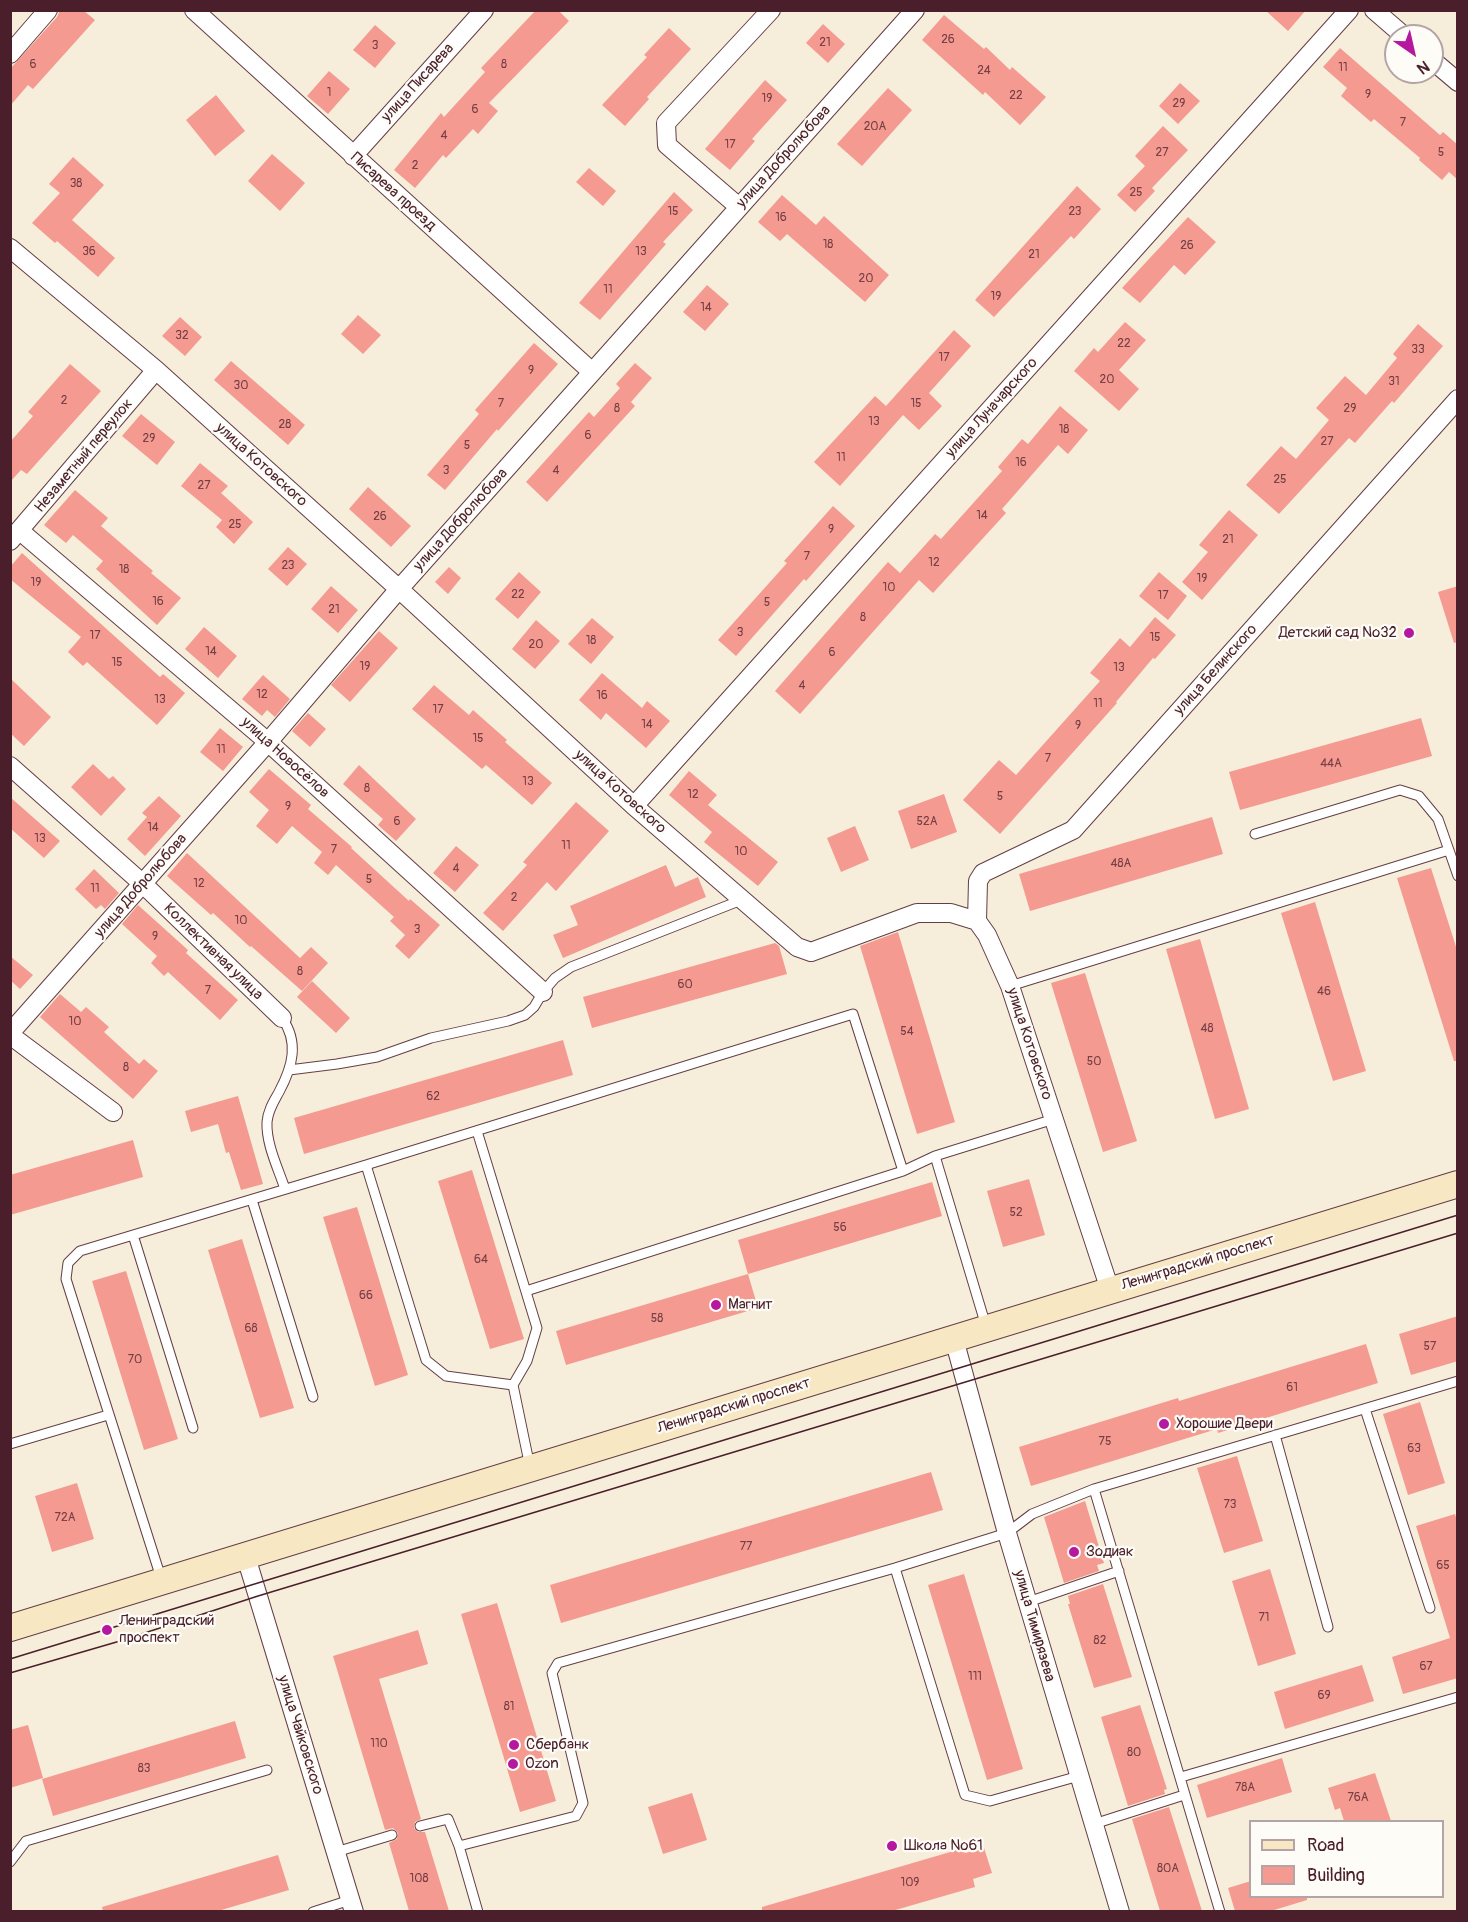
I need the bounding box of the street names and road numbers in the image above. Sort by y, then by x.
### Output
street label: улица Писарева [378,40,458,126]
street label: улица Добролюбова [733,102,835,212]
street label: Писарева проезд [347,149,439,235]
street label: улица Луначарского [942,354,1042,462]
street label: Незаметный переулок [31,395,137,517]
street label: улица Котовского [212,419,310,511]
street label: улица Добролюбова [410,465,512,575]
street label: улица Белинского [1171,621,1261,719]
street label: улица Новосёлов [237,714,333,802]
street label: улица Котовского [571,746,669,838]
street label: улица Добролюбова [91,830,191,942]
street label: Коллективная улица [160,900,266,1004]
street label: улица Котовского [1002,986,1056,1102]
street label: Ленинградский проспект [1119,1231,1277,1295]
street label: Ленинградский проспект [655,1374,813,1438]
street label: улица Тимирязева [1009,1568,1059,1684]
street label: улица Чайковского [273,1673,327,1797]

